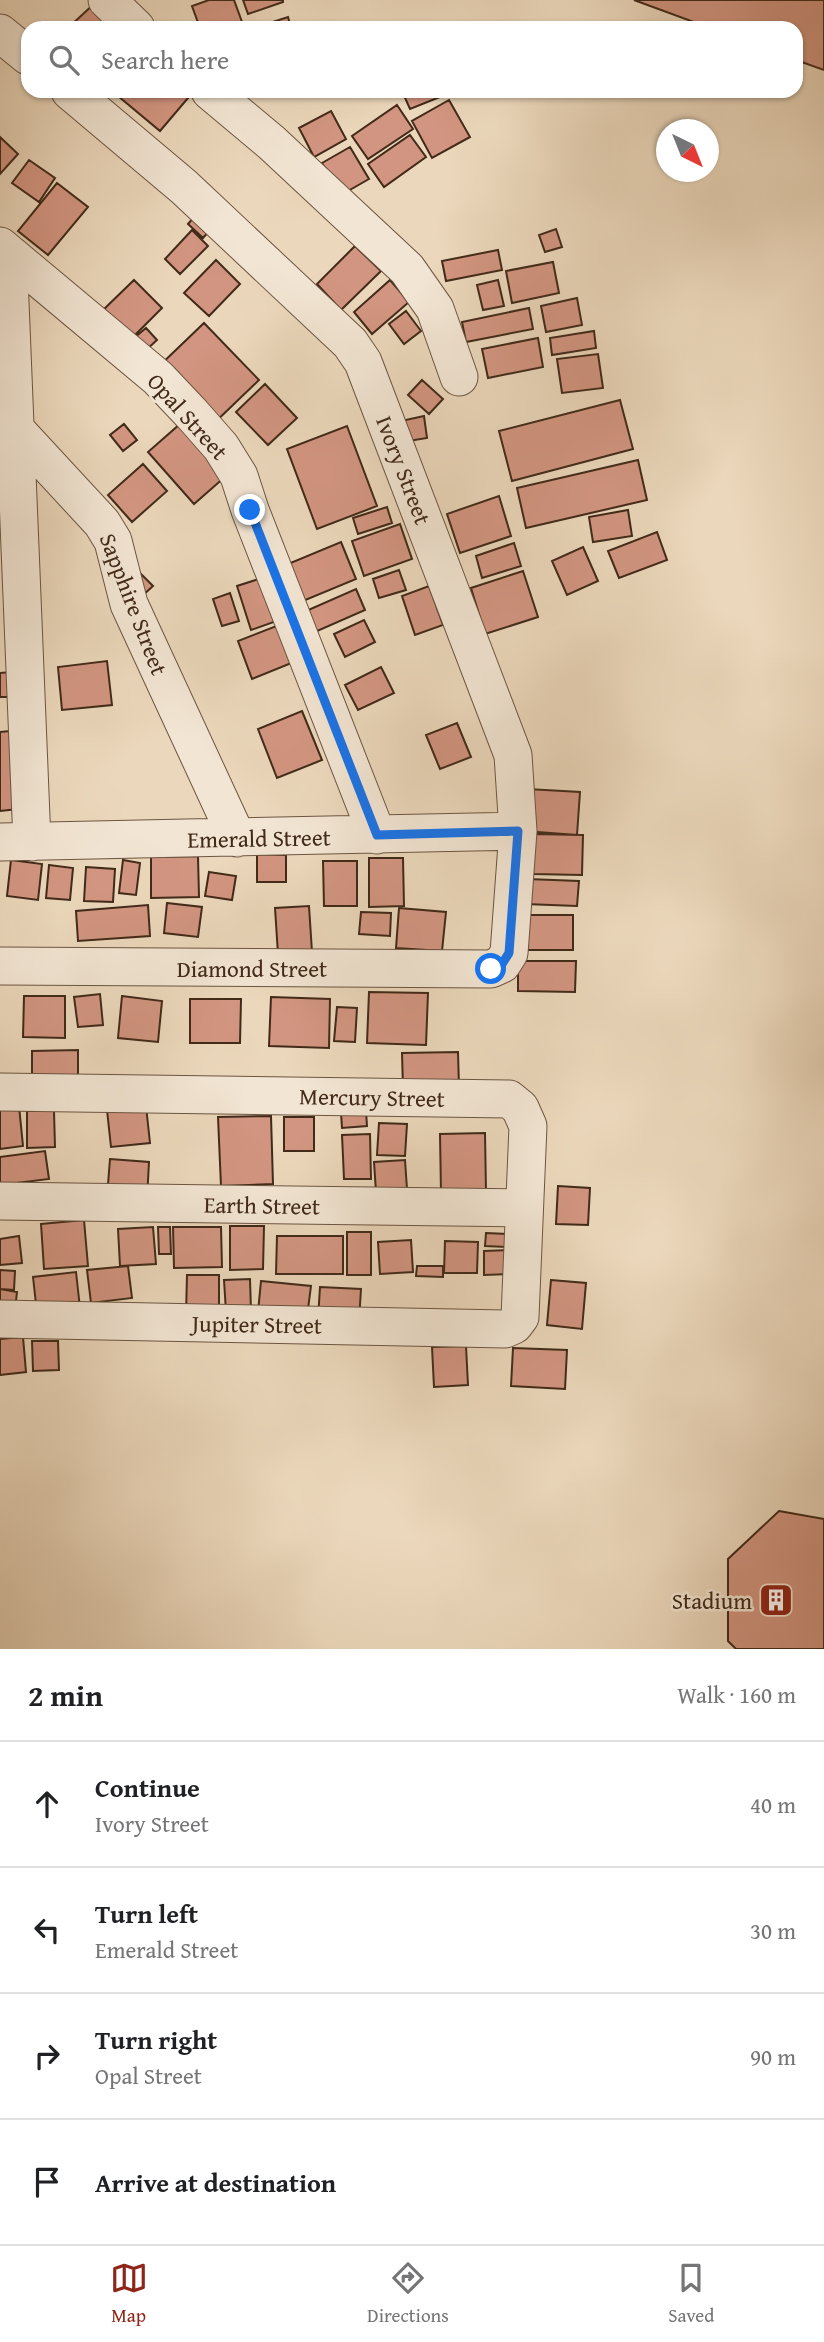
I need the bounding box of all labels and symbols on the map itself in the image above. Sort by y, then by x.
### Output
north arrow [656,119,719,182]
street label: Opal Street [140,365,236,467]
street label: Ivory Street [368,411,440,529]
route end [234,494,265,525]
street label: Sapphire Street [92,528,176,680]
street label: Emerald Street [187,820,331,856]
street label: Diamond Street [177,952,327,985]
route start [475,953,506,984]
street label: Mercury Street [299,1079,445,1115]
street label: Earth Street [204,1187,320,1223]
street label: Jupiter Street [189,1306,322,1342]
building icon: Stadium [757,1581,795,1619]
place label: Stadium [672,1584,752,1617]

